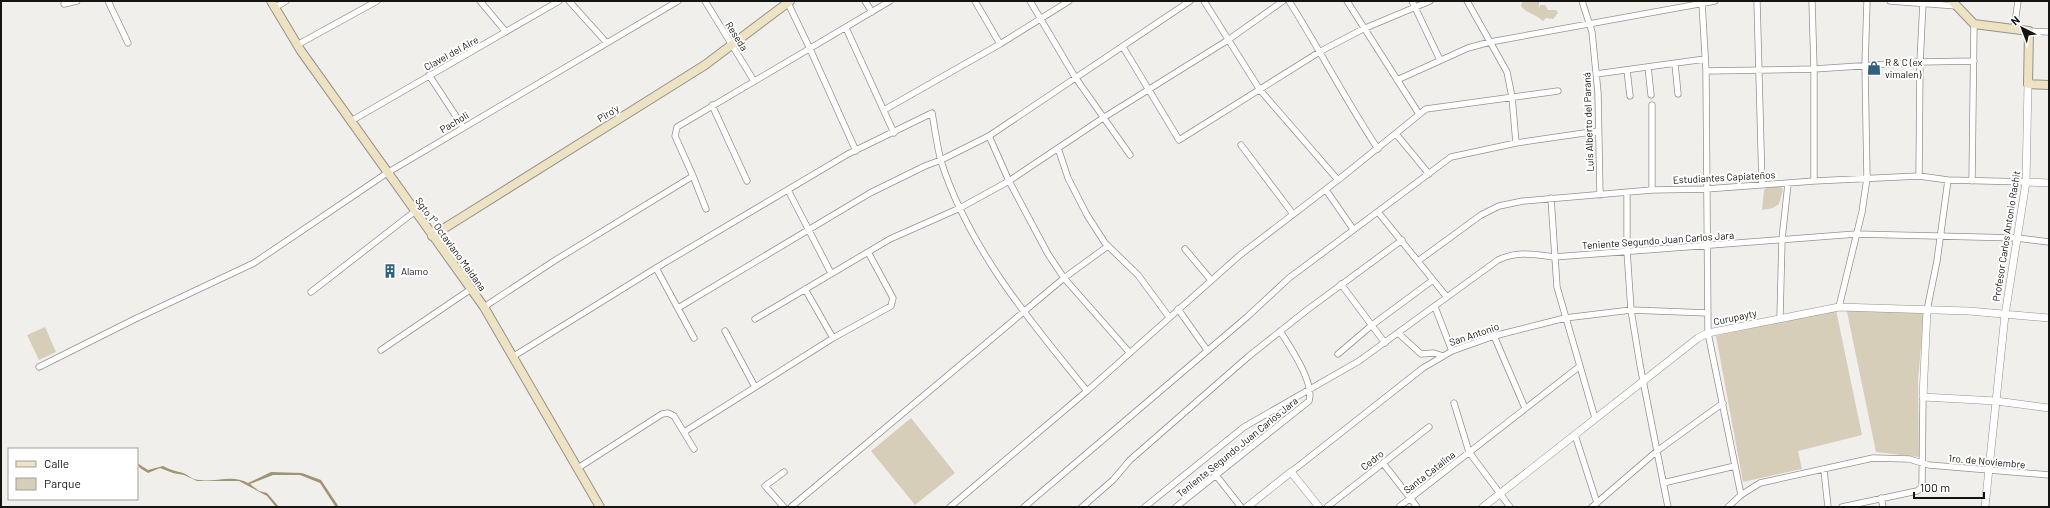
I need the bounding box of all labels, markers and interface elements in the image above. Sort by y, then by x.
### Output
north arrow [2002,8,2042,48]
text: N [2008,13,2022,27]
street label: Reseda [723,19,751,53]
street label: Clavel del Aire [422,33,480,73]
place label: R & C (ex vimalen) [1885,56,1923,80]
shop icon: R & C (ex vimalen) [1866,60,1882,76]
street label: Luis Alberto del Paraná [1580,72,1596,172]
street label: Piro'y [595,102,621,124]
street label: Pacholi [437,109,471,135]
street label: Estudiantes Capiateños [1672,168,1776,186]
street label: Profesor Carlos Antonio Rachit [1990,169,2022,302]
street label: Sgto 1° Octaviano Maidana [413,195,489,293]
street label: Teniente Segundo Juan Carlos Jara [1582,229,1734,251]
building icon: Alamo [382,263,398,279]
place label: Alamo [401,265,428,277]
street label: Curupayty [1712,306,1758,327]
street label: San Antonio [1447,320,1501,348]
street label: Teniente Segundo Juan Carlos Jara [1174,394,1300,500]
street label: Cedro [1358,447,1386,473]
legend [8,448,138,500]
street label: Santa Catalina [1401,448,1457,496]
street label: 1ro. de Noviembre [1948,452,2026,470]
text: Calle [44,456,69,470]
scale bar [1914,474,1984,500]
text: Parque [44,476,81,490]
text: 100 m [1920,480,1950,494]

